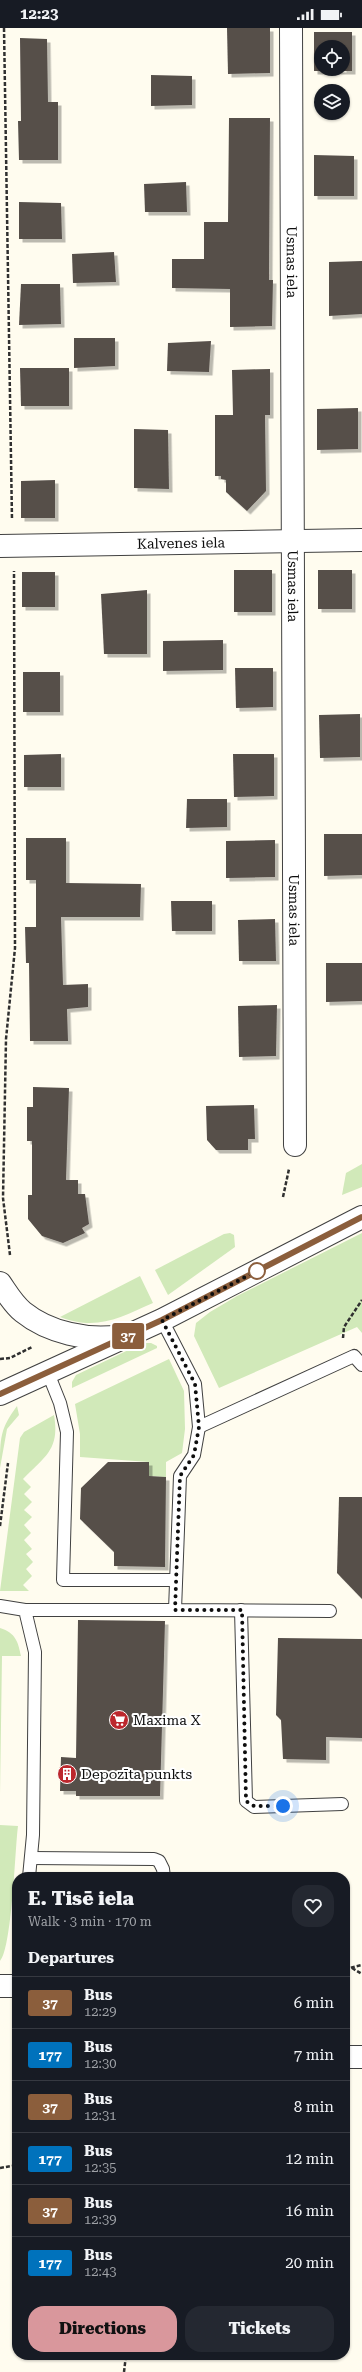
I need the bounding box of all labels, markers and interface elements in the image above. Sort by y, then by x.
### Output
text: 12:23 [20,5,58,23]
map controls [314,40,350,120]
button: locate [314,40,350,76]
button: layers [314,84,350,120]
street label: Usmas iela [284,226,300,299]
street label: Kalvenes iela [137,534,226,552]
street label: Usmas iela [285,550,301,623]
street label: Usmas iela [286,874,302,947]
unlabelled marker [248,1262,266,1280]
line badge: 37 [110,1323,146,1349]
text: 37 [120,1328,136,1344]
supermarket icon: Maxima X [108,1709,130,1731]
place label: Maxima X [133,1712,201,1728]
building icon: Depozīta punkts [56,1763,78,1785]
place label: Depozīta punkts [81,1766,192,1782]
your location [273,1796,293,1816]
button: heart [292,1885,334,1927]
text: E. Tisē iela [28,1887,134,1910]
text: Walk · 3 min · 170 m [28,1914,152,1929]
text: Departures [28,1949,114,1967]
text: Bus [84,1986,112,2004]
text: 6 min [294,1994,334,2012]
text: 37 [42,1995,58,2011]
text: 12:29 [84,2004,116,2019]
text: Bus [84,2038,112,2056]
text: 7 min [294,2046,334,2064]
text: 177 [38,2047,62,2063]
text: 12:30 [84,2056,116,2071]
text: Bus [84,2090,112,2108]
text: 8 min [294,2098,334,2116]
text: 37 [42,2099,58,2115]
text: 12:31 [84,2108,116,2123]
text: Bus [84,2142,112,2160]
text: 12 min [285,2150,334,2168]
text: 177 [38,2151,62,2167]
text: 12:35 [84,2160,116,2175]
text: Bus [84,2194,112,2212]
text: 16 min [285,2202,334,2220]
text: 37 [42,2203,58,2219]
text: 12:39 [84,2212,116,2227]
text: Bus [84,2246,112,2264]
text: 20 min [285,2254,334,2272]
text: 177 [38,2255,62,2271]
text: 12:43 [84,2264,116,2279]
button: Directions [28,2306,177,2352]
button: Tickets [185,2306,334,2352]

